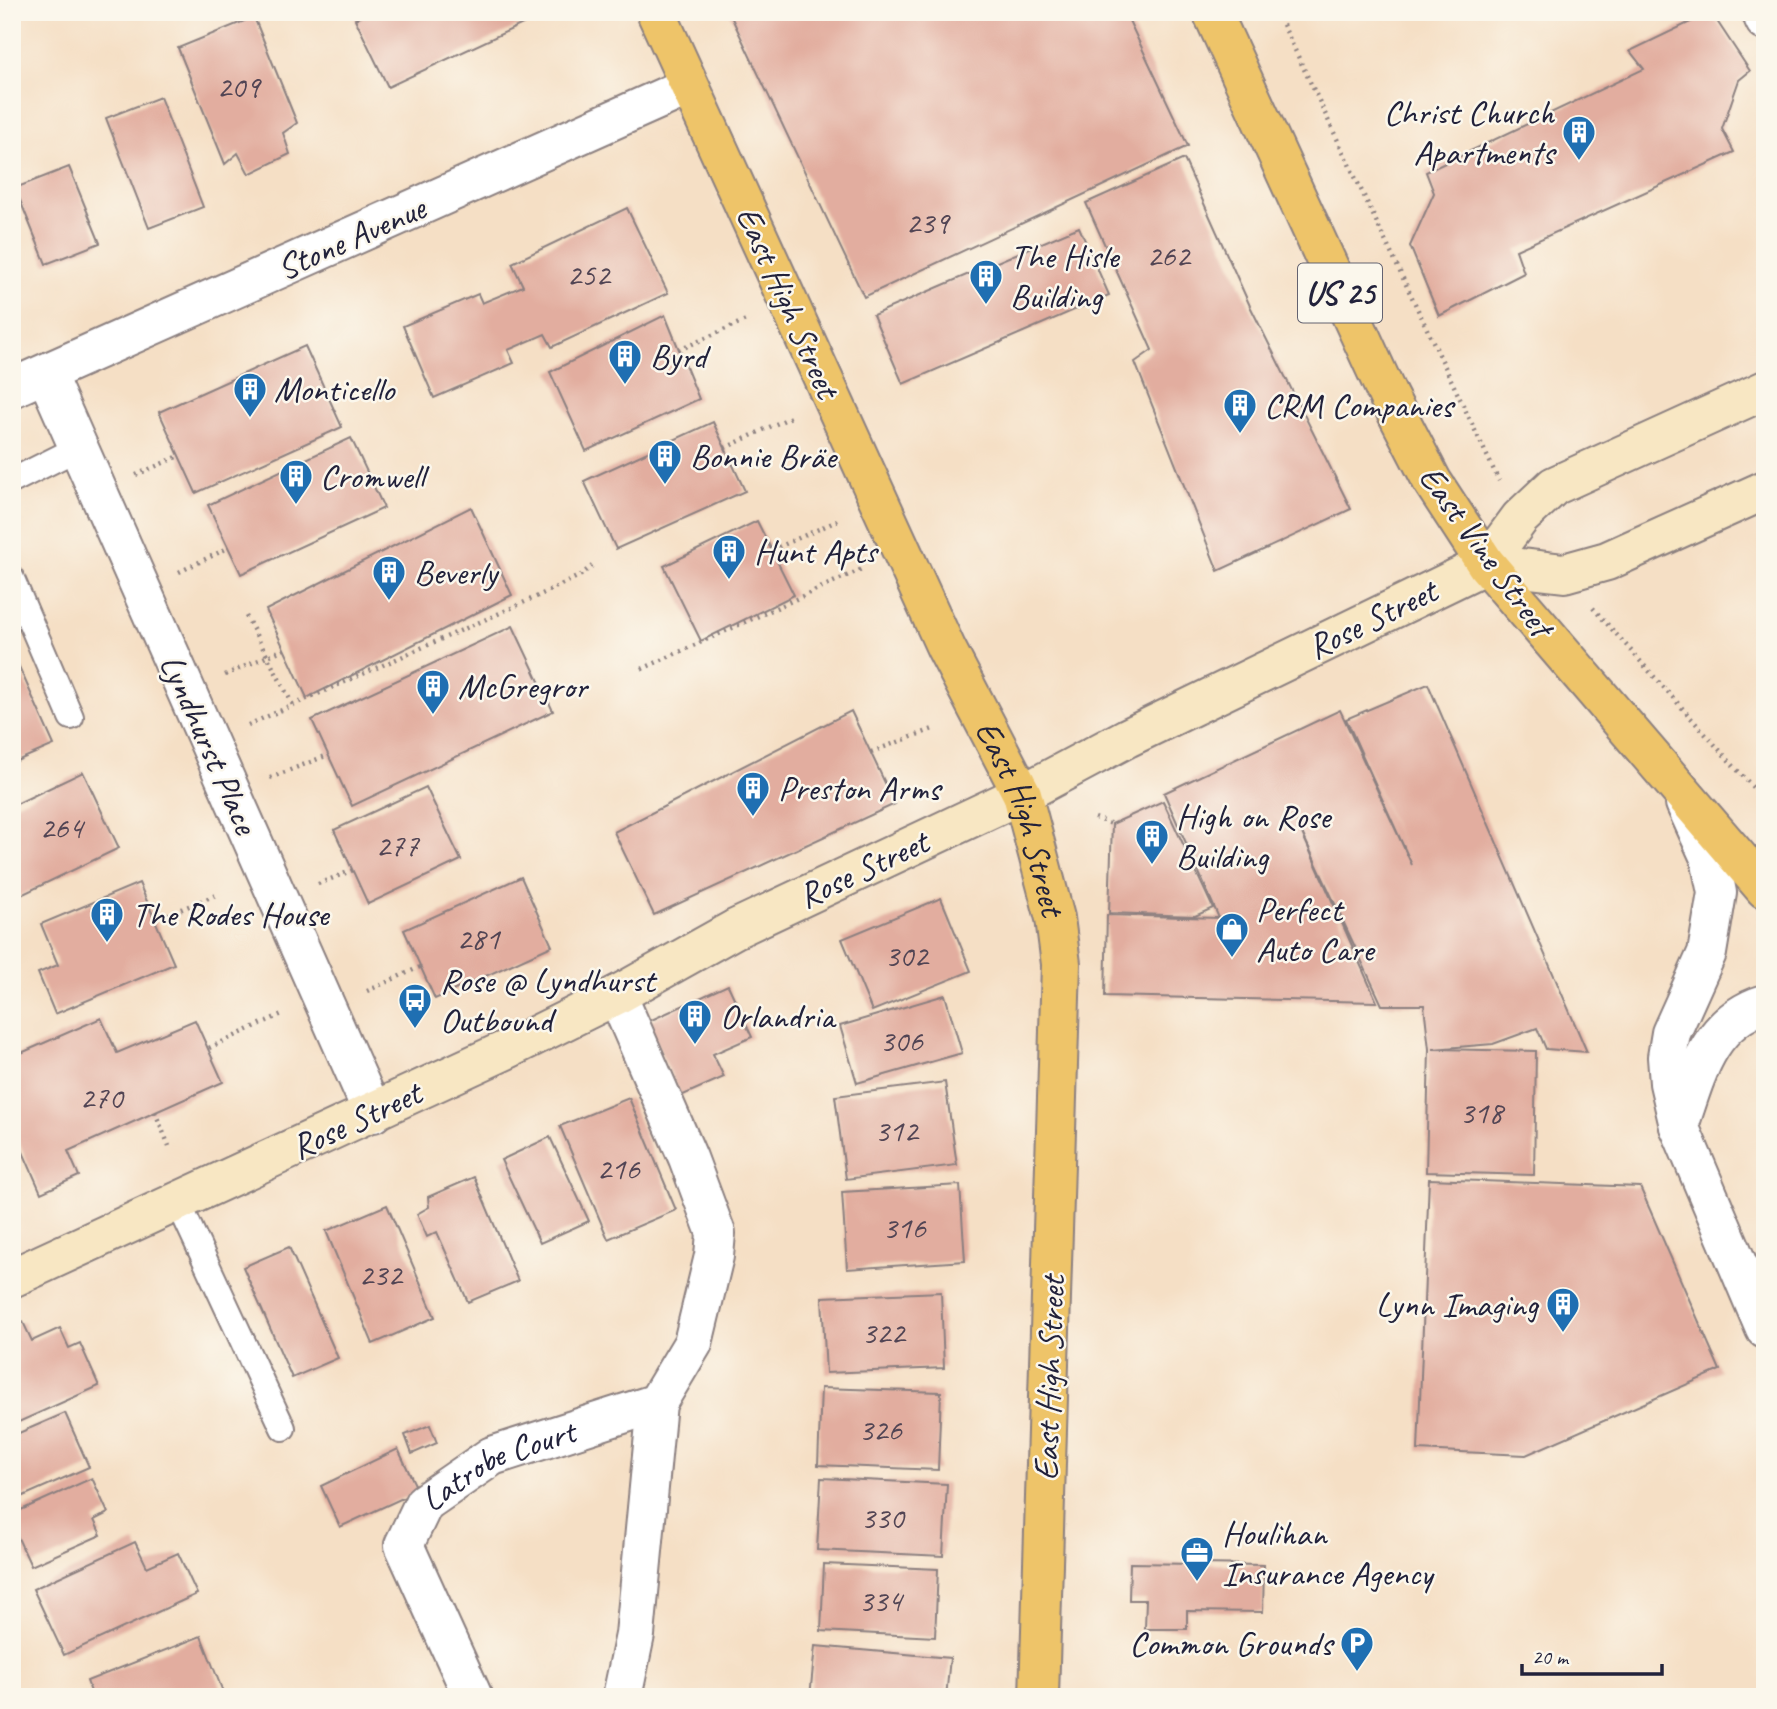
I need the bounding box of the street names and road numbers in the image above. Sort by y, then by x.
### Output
street label: Stone Avenue [270,184,434,291]
street label: East High Street [726,199,852,408]
road number: US 25 [1298,264,1382,322]
street label: East Vine Street [1409,457,1566,649]
street label: Rose Street [1300,567,1447,669]
street label: Lyndhurst Place [150,647,270,843]
street label: East High Street [965,713,1077,924]
street label: Rose Street [791,818,938,919]
street label: Rose Street [284,1069,431,1170]
street label: East High Street [1023,1272,1075,1481]
street label: Latrobe Court [412,1407,584,1521]

